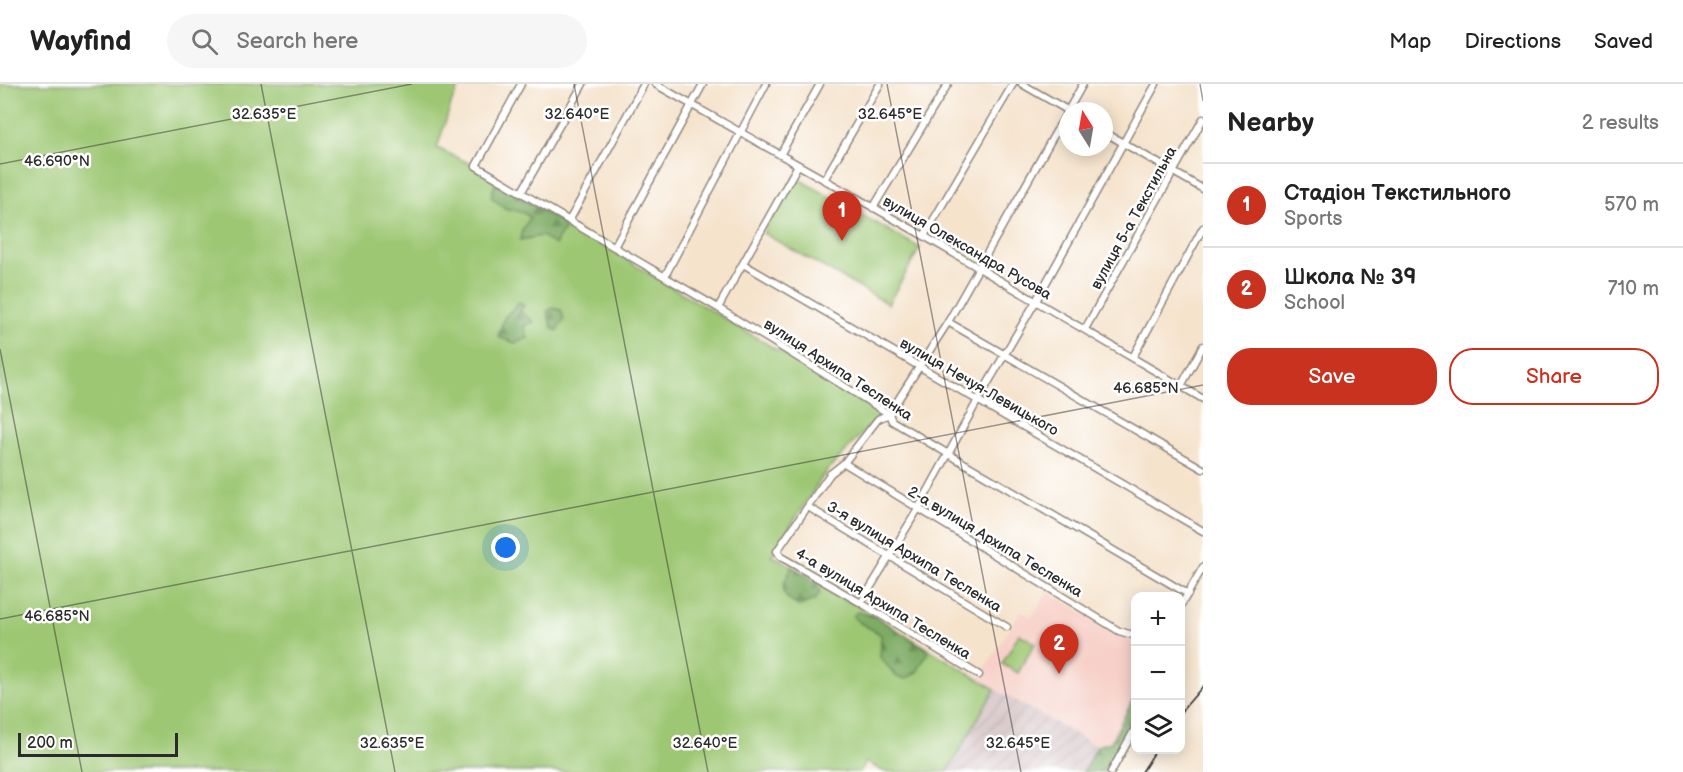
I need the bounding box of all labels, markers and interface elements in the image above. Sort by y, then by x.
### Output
search box [167,14,587,68]
text: Wayfind [30,25,131,58]
icon: search [188,25,221,58]
text: Search here [236,28,358,55]
text: Map [1389,29,1432,54]
text: Directions [1465,29,1561,54]
text: Saved [1594,29,1653,54]
north arrow [1059,102,1113,156]
text: 32.635°E [232,105,296,124]
text: 32.640°E [545,105,610,124]
text: 32.645°E [858,105,922,124]
text: Nearby [1227,108,1314,139]
text: 2 results [1582,111,1659,135]
street label: вулиця 5-а Текстильна [1087,143,1181,293]
text: 46.690°N [24,152,90,171]
text: Стадіон Текстильного [1284,180,1511,207]
pin: 1 [822,192,862,241]
street label: вулиця Олександра Русова [879,192,1055,304]
text: 1 [1242,193,1251,217]
text: 570 m [1604,193,1659,217]
text: Sports [1284,207,1342,231]
text: Школа № 39 [1284,264,1416,291]
text: 2 [1241,277,1252,301]
text: 710 m [1608,277,1659,301]
text: School [1284,291,1345,315]
street label: вулиця Архипа Тесленка [760,315,916,425]
street label: вулиця Нечуя-Левицького [896,334,1062,440]
button: Save [1227,348,1437,405]
button: Share [1449,348,1659,405]
text: 46.685°N [1113,379,1179,398]
street label: 2-а вулиця Архипа Тесленка [904,482,1086,602]
street label: 3-я вулиця Архипа Тесленка [823,497,1005,617]
your location [491,533,520,562]
street label: 4-а вулиця Архипа Тесленка [792,544,974,664]
map controls [1131,592,1185,754]
button: + [1131,592,1185,646]
text: 46.685°N [24,607,90,626]
pin: 2 [1040,624,1078,674]
button: − [1131,646,1185,700]
button: layers [1131,700,1185,754]
scale bar [18,730,178,758]
text: 200 m [27,734,73,753]
text: 32.635°E [360,734,424,753]
text: 32.640°E [673,734,738,753]
text: 32.645°E [986,734,1050,753]

